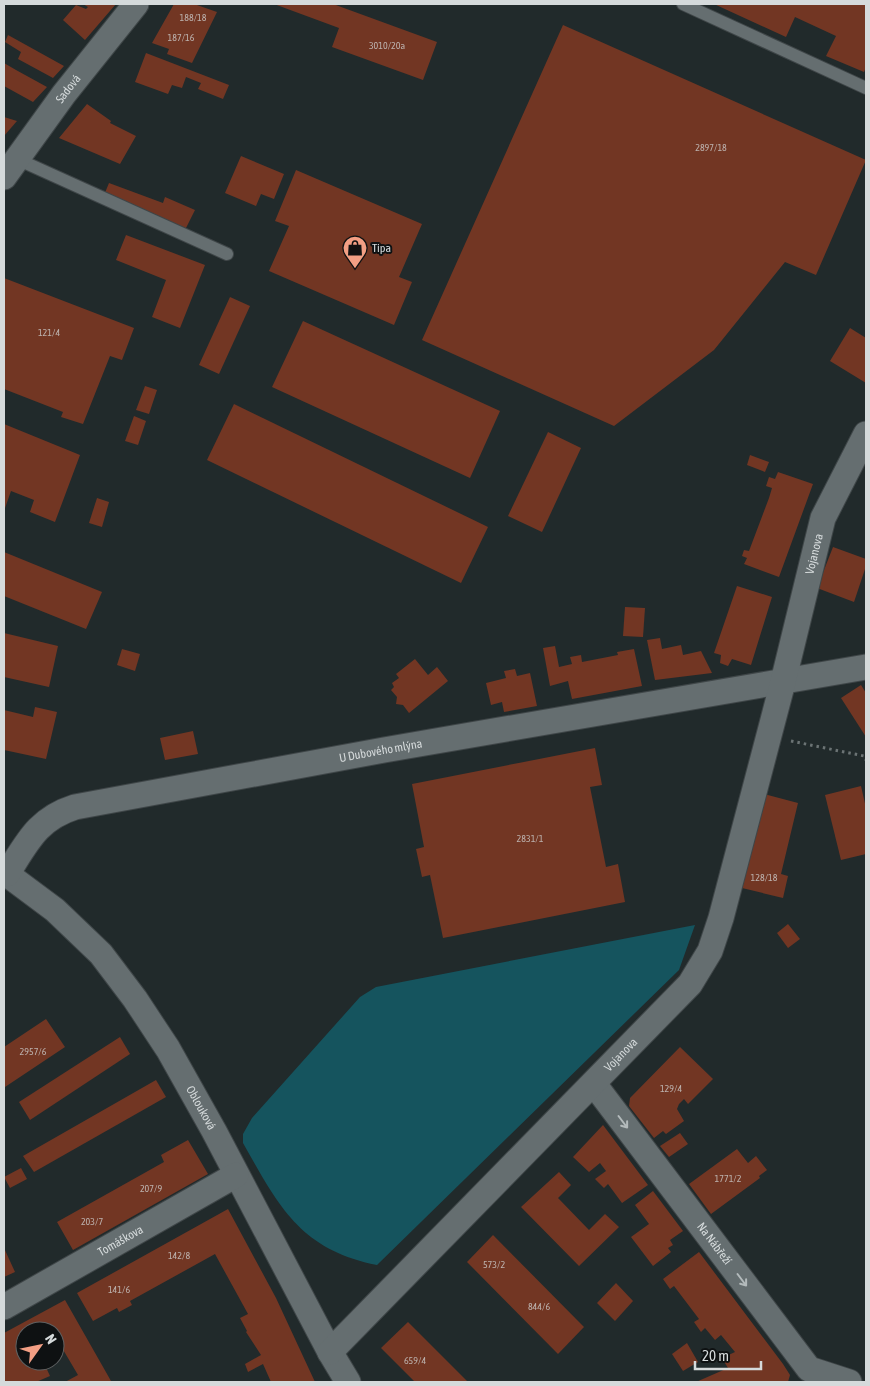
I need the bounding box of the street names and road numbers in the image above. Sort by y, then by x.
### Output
street label: Sadová [53,72,84,106]
street label: Vojanova [803,532,826,576]
street label: U Dubového mlýna [338,737,423,765]
street label: Vojanova [601,1035,640,1074]
street label: Oblouková [183,1083,219,1132]
street label: Na Nábřeží [694,1220,735,1268]
street label: Tomáškova [95,1222,146,1259]

